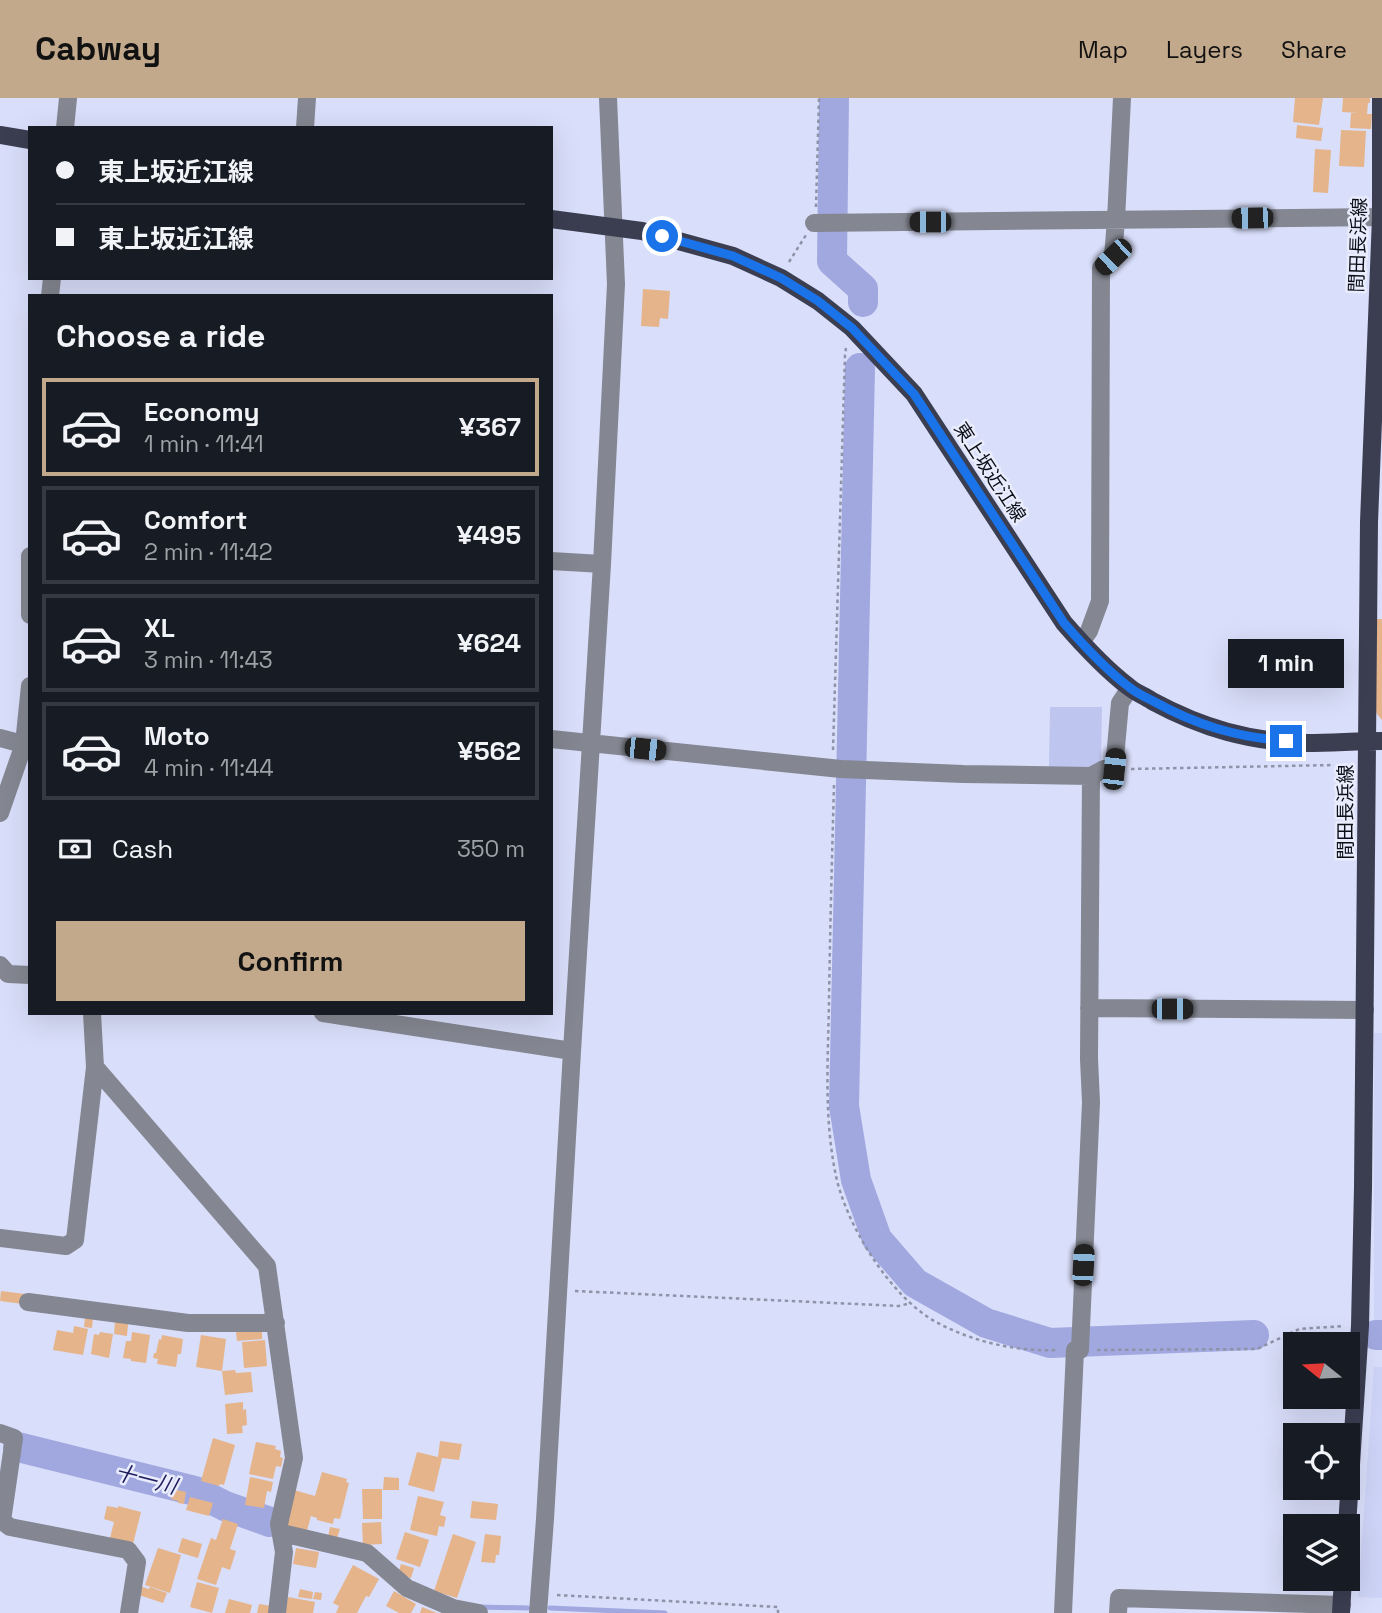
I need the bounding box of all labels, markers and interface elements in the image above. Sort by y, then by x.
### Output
text: Cabway [35,28,161,70]
text: Map [1078,34,1128,65]
text: Layers [1166,34,1243,65]
text: Share [1281,34,1347,65]
text: 東上坂近江線 [98,155,254,189]
street label: 間田長浜線 [1344,197,1372,293]
car [1231,207,1274,229]
car [910,212,952,233]
route start [646,220,678,252]
text: 東上坂近江線 [98,222,254,256]
car [1091,235,1136,279]
text: Choose a ride [56,316,266,356]
text: Economy [144,395,260,429]
icon: car [60,396,123,459]
text: ¥367 [459,410,521,444]
street label: 東上坂近江線 [948,417,1032,527]
text: 1 min · 11:41 [144,429,264,459]
text: Comfort [144,503,247,537]
icon: car [60,504,123,567]
text: ¥495 [457,518,521,552]
text: 2 min · 11:42 [144,537,273,567]
text: XL [144,611,175,645]
icon: car [60,612,123,675]
text: ¥624 [457,626,521,660]
callout: 1 min [1228,640,1344,688]
text: 3 min · 11:43 [144,645,273,675]
text: 1 min [1258,648,1314,678]
text: Moto [144,719,210,753]
icon: car [60,720,123,783]
route end [1270,725,1302,757]
text: ¥562 [458,734,521,768]
car [624,736,667,762]
car [1102,747,1127,791]
text: 4 min · 11:44 [144,753,274,783]
street label: 間田長浜線 [1333,764,1358,860]
icon: cash [56,830,94,868]
text: Cash [112,832,173,866]
text: 350 m [457,834,525,864]
button: Confirm [56,921,525,1001]
car [1152,999,1194,1020]
car [1072,1243,1095,1287]
north arrow [1283,1332,1360,1409]
map controls [1283,1332,1360,1591]
button: locate [1283,1423,1360,1500]
water label: 十一川 [112,1458,182,1500]
button: layers [1283,1514,1360,1591]

